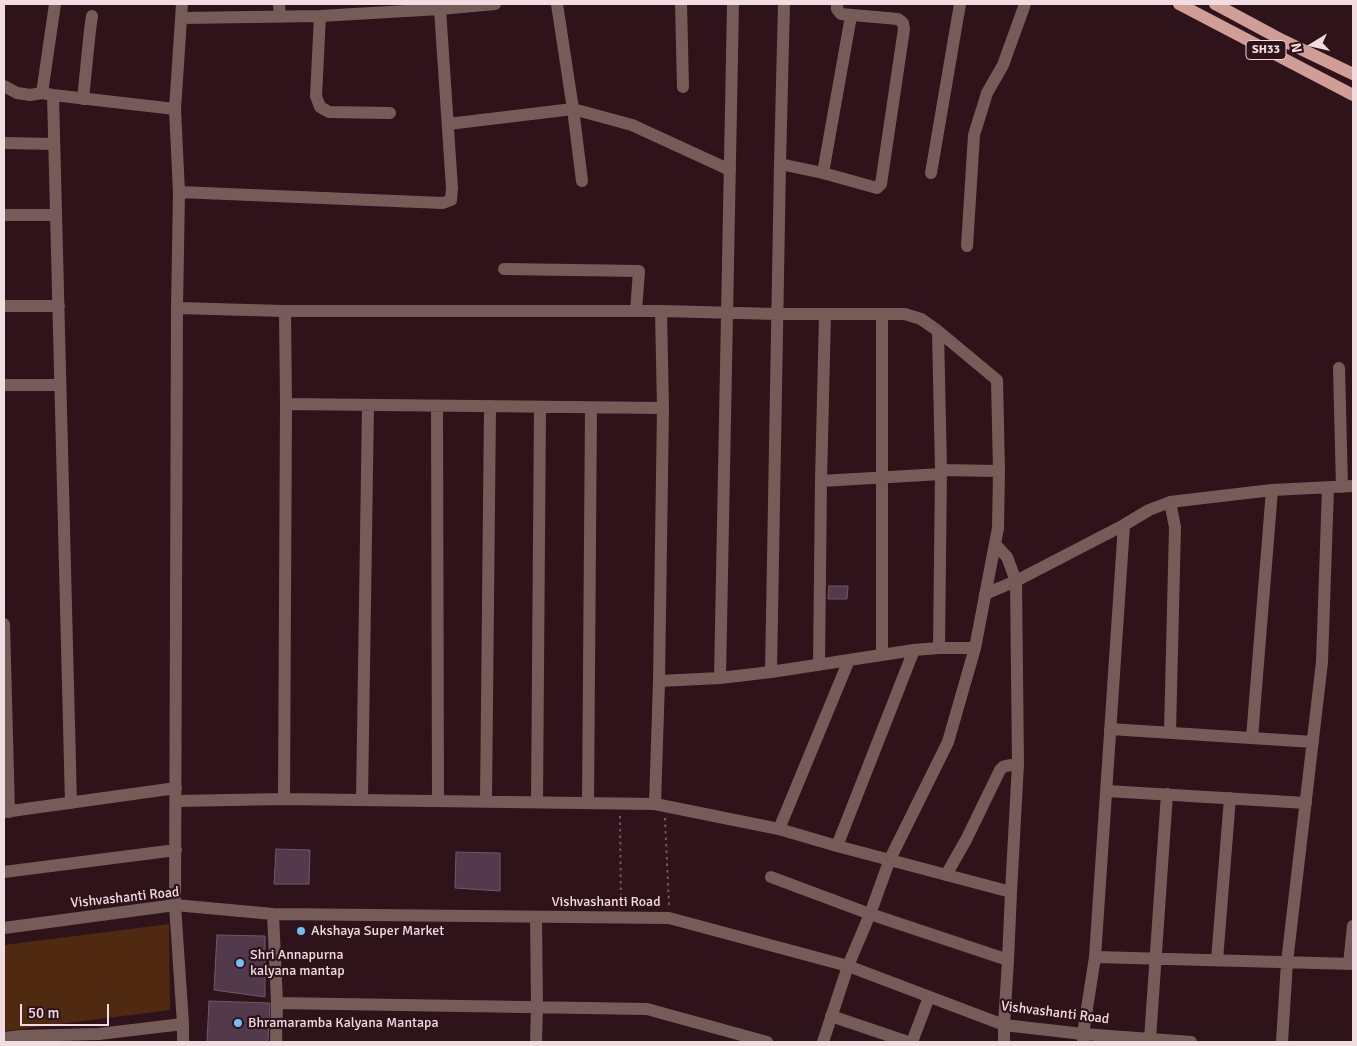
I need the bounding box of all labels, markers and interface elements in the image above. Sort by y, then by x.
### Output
north arrow [1287,20,1337,70]
road number: SH33 [1246,40,1286,60]
text: N [1288,41,1306,54]
street label: Vishvashanti Road [70,884,180,912]
street label: Vishvashanti Road [551,894,661,910]
place label: Akshaya Super Market [311,923,444,939]
marker: Akshaya Super Market [295,925,307,937]
place label: Shri Annapurna kalyana mantap [250,947,345,980]
marker: Shri Annapurna kalyana mantap [234,957,246,969]
scale bar [22,994,111,1026]
street label: Vishvashanti Road [1000,998,1110,1028]
text: 50 m [28,1004,59,1022]
place label: Bhramaramba Kalyana Mantapa [248,1015,439,1031]
marker: Bhramaramba Kalyana Mantapa [232,1017,244,1029]

